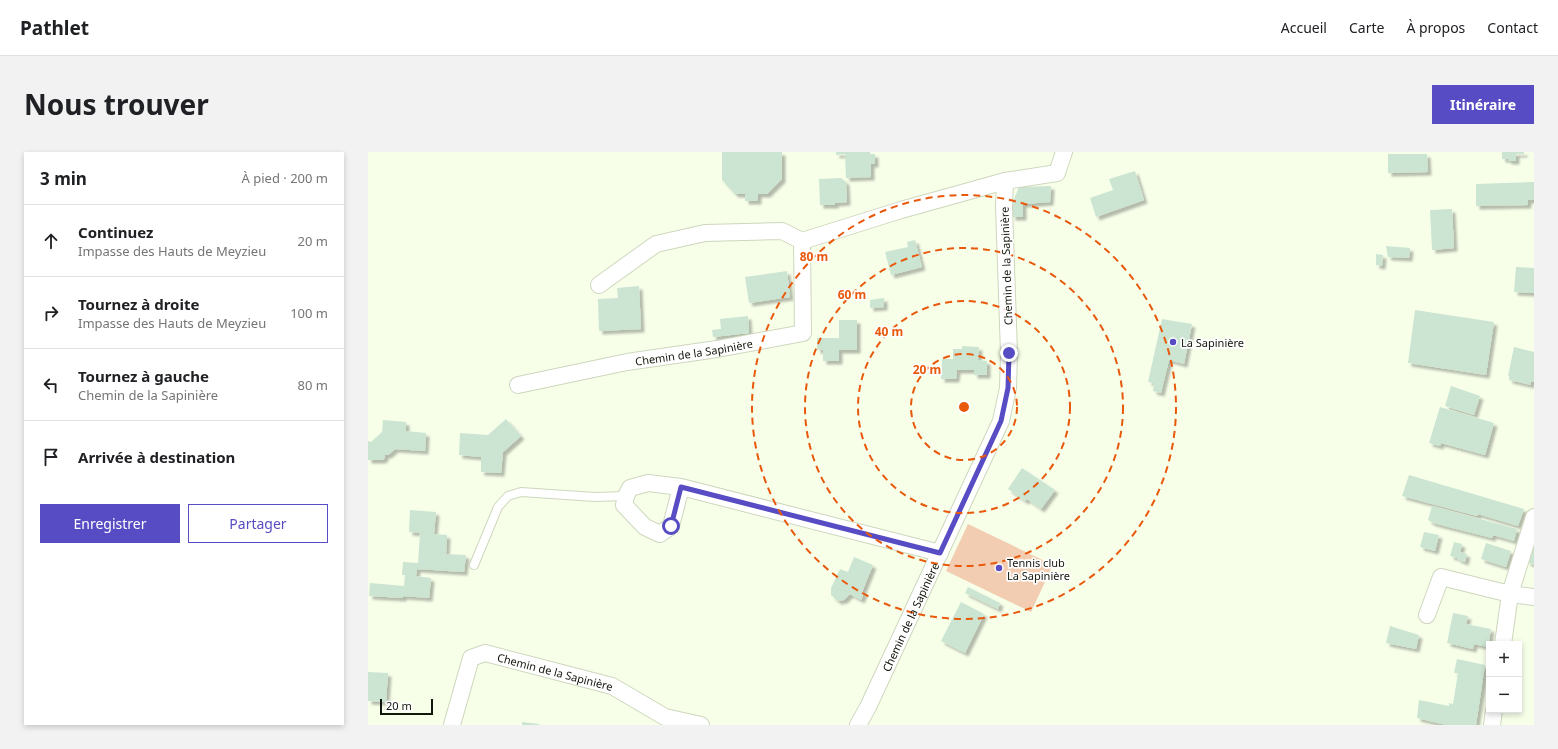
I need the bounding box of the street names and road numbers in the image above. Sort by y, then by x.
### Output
street label: Chemin de la Sapinière [996,206,1016,326]
street label: Chemin de la Sapinière [634,335,754,368]
street label: Chemin de la Sapinière [878,560,942,674]
street label: Chemin de la Sapinière [496,649,615,693]

